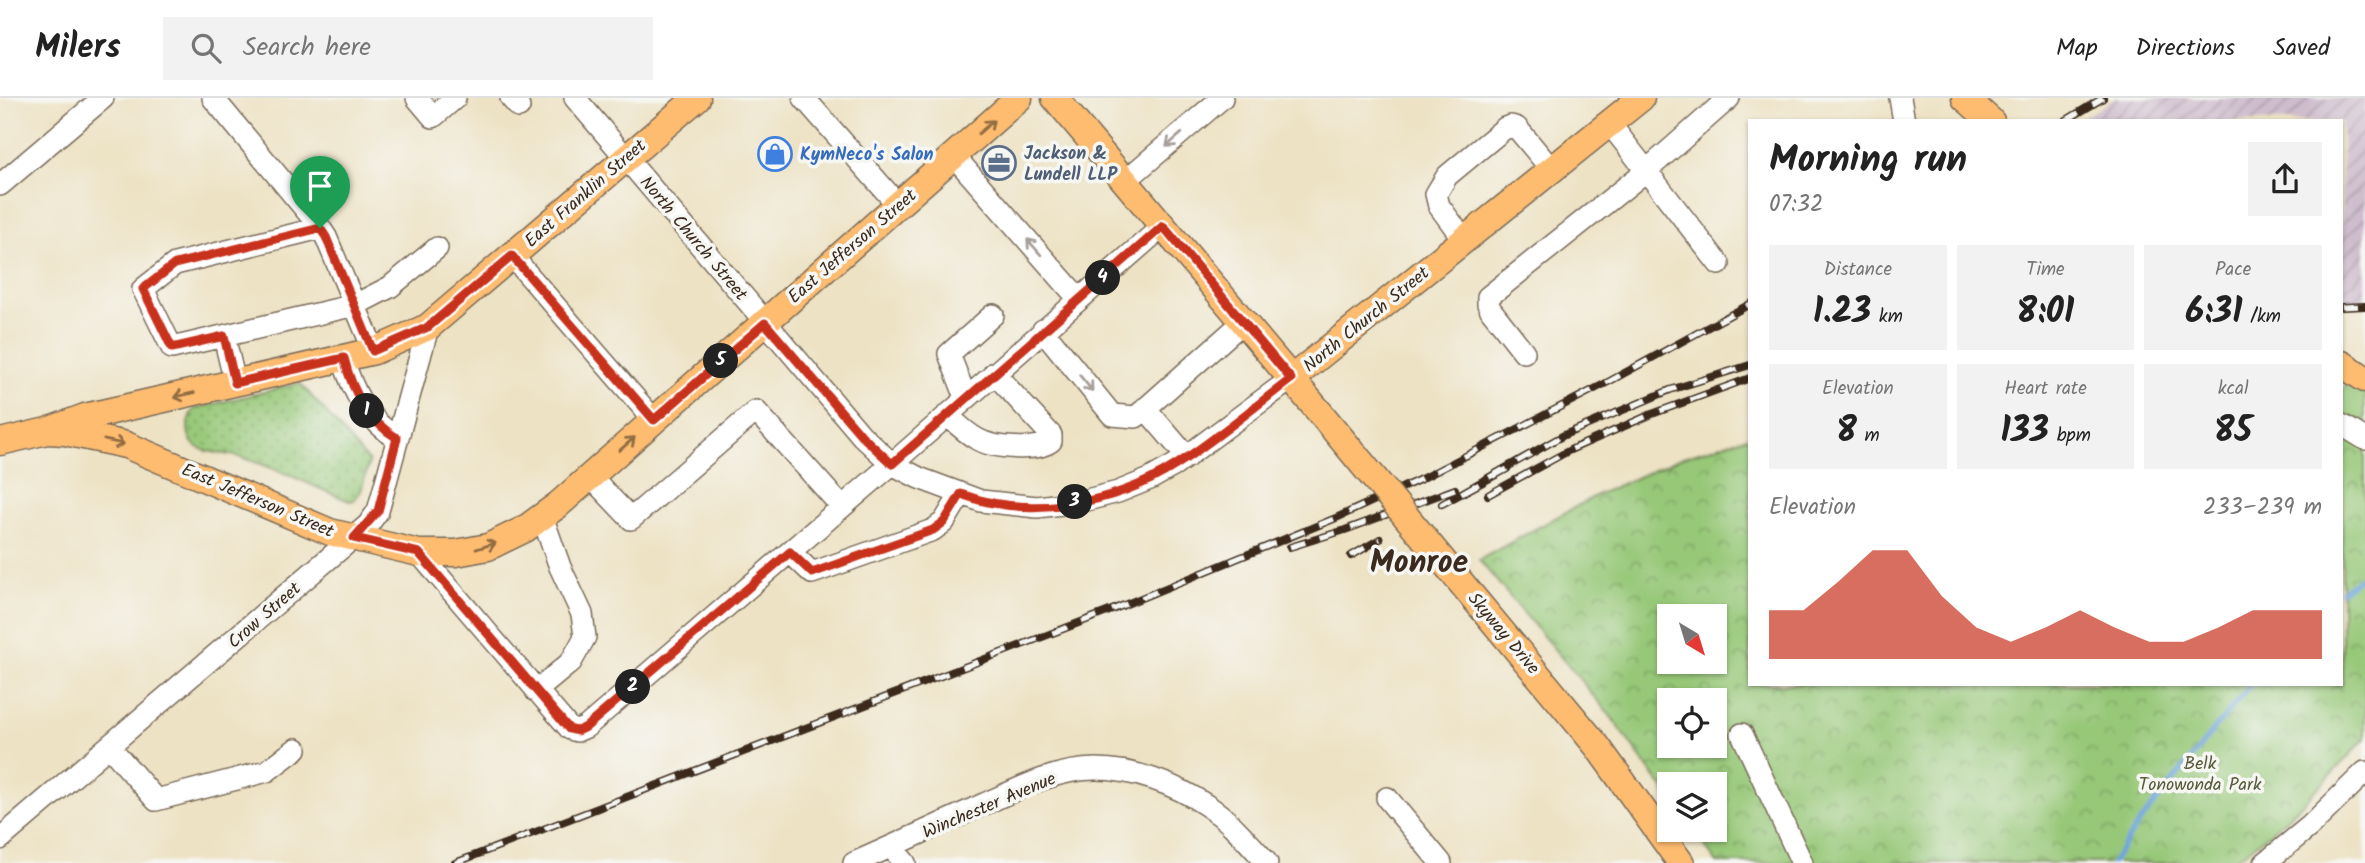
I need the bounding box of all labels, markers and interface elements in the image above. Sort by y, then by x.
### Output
search box [163,17,653,80]
text: Milers [35,22,121,75]
text: Search here [243,27,371,69]
icon: search [187,29,225,67]
text: Map [2056,29,2098,68]
text: Directions [2136,29,2235,68]
text: Saved [2273,29,2330,68]
one-way arrow [977,119,994,136]
text: Morning run [1769,131,1967,191]
street label: East Franklin Street [518,132,654,256]
one-way arrow [1165,132,1183,148]
shop icon: KymNeco's Salon [756,135,794,173]
place label: Jackson & Lundell LLP [1024,140,1118,190]
place label: KymNeco's Salon [800,141,933,170]
button: share [2248,142,2322,216]
office icon: Jackson & Lundell LLP [980,144,1018,182]
pin [290,156,350,228]
icon: arrive [301,167,339,205]
street label: North Church Street [632,170,755,309]
street label: East Jefferson Street [782,182,925,312]
text: 07:32 [1769,187,1823,223]
one-way arrow [1026,239,1042,257]
text: Distance [1824,255,1892,285]
text: Time [2026,255,2065,285]
text: Pace [2215,255,2251,285]
street label: North Church Street [1297,259,1437,380]
pin: 4 [1086,260,1120,296]
text: 4 [1097,262,1108,292]
text: 1.23 [1813,285,1871,341]
text: 8:01 [2017,285,2074,341]
text: 6:31 [2185,285,2243,341]
text: km [1871,302,1903,332]
text: /km [2243,302,2281,332]
pin: 5 [704,344,738,378]
text: 5 [716,345,725,375]
one-way arrow [1078,373,1094,391]
text: Elevation [1822,374,1894,404]
text: Heart rate [2004,374,2087,404]
text: kcal [2218,374,2249,404]
one-way arrow [173,389,196,402]
pin: 1 [350,394,384,428]
text: 1 [364,395,369,425]
text: 8 [1836,404,1857,460]
text: 133 [2000,404,2049,460]
text: 85 [2214,404,2252,460]
text: m [1857,421,1880,451]
text: bpm [2049,421,2091,451]
one-way arrow [102,436,125,450]
one-way arrow [618,436,636,452]
street label: East Jefferson Street [177,456,339,547]
pin: 3 [1058,484,1092,520]
text: 3 [1069,486,1080,516]
text: Elevation [1769,490,1856,526]
text: 233–239 m [2203,490,2322,526]
one-way arrow [475,538,497,551]
district label: Monroe [1370,538,1469,589]
street label: Crow Street [222,575,309,657]
street label: Skyway Drive [1460,586,1546,682]
north arrow [1657,604,1727,674]
map controls [1657,604,1727,842]
pin: 2 [616,670,650,704]
text: 2 [627,671,638,701]
button: locate [1657,688,1727,758]
park label: Belk Tonowonda Park [2139,750,2262,800]
street label: Winchester Avenue [918,765,1061,848]
button: layers [1657,772,1727,842]

